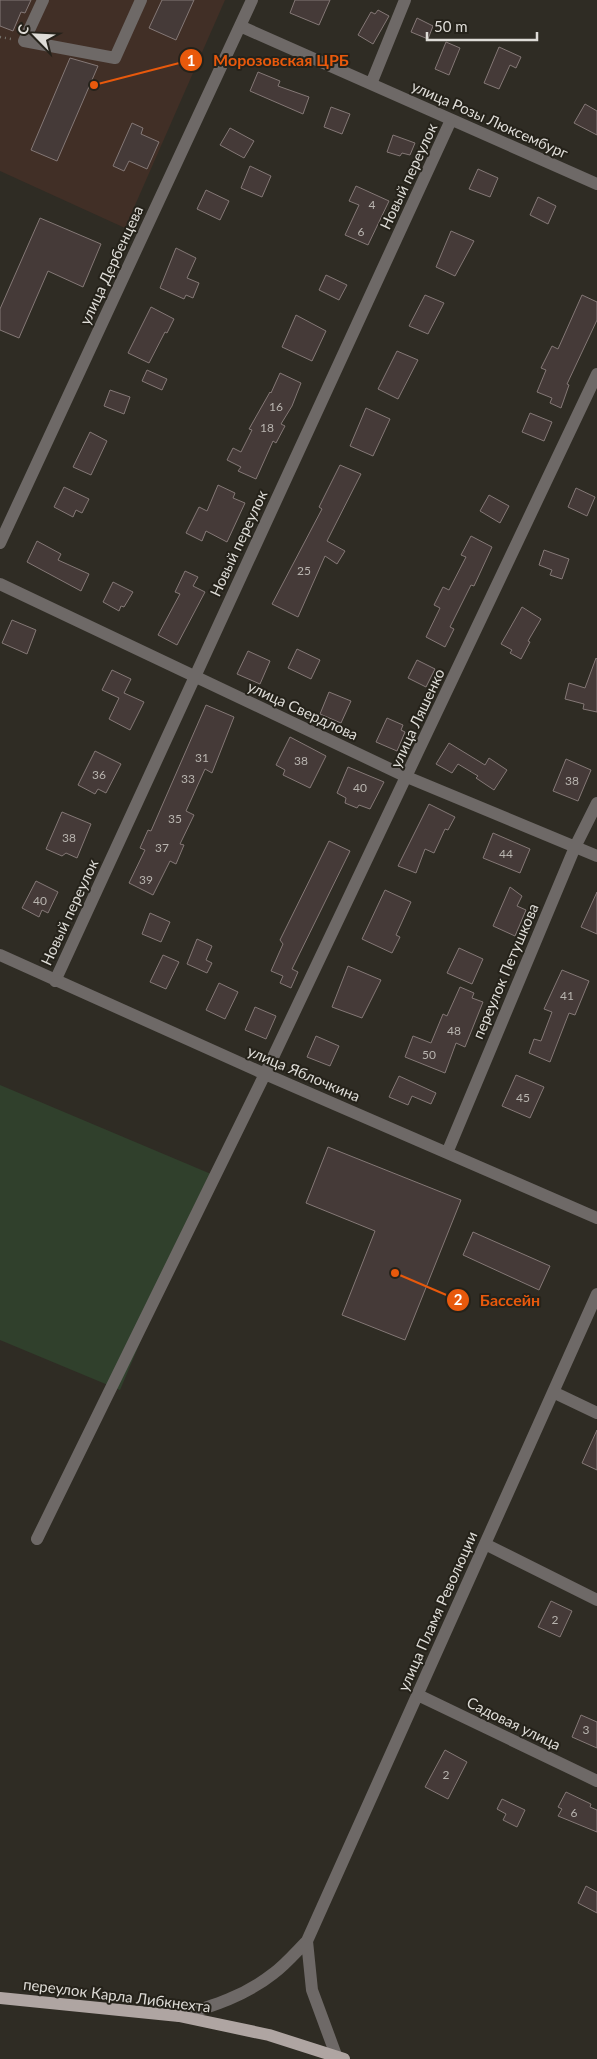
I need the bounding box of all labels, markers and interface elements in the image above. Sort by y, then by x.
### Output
north arrow [10,10,60,60]
scale bar [427,10,537,42]
text: 50 m [434,17,468,35]
text: С [13,21,33,37]
callout: Морозовская ЦРБ [178,45,359,76]
text: Морозовская ЦРБ [213,50,349,69]
text: 1 [187,51,195,69]
street label: улица Розы Люксембург [409,76,571,162]
street label: Новый переулок [376,120,441,232]
house number: 4 [369,197,376,212]
street label: улица Дербенцева [76,203,146,327]
house number: 6 [358,224,365,239]
house number: 16 [269,399,283,414]
house number: 18 [260,420,274,435]
street label: Новый переулок [206,487,271,599]
house number: 25 [297,563,311,578]
street label: улица Ляшенко [386,665,448,771]
street label: улица Свердлова [245,677,361,743]
house number: 31 [195,750,209,765]
house number: 38 [294,753,308,768]
house number: 36 [92,767,106,782]
house number: 33 [181,771,195,786]
house number: 38 [565,773,579,788]
house number: 40 [353,780,367,795]
house number: 35 [168,811,182,826]
house number: 38 [62,830,76,845]
house number: 37 [155,840,169,855]
house number: 44 [499,846,513,861]
street label: Новый переулок [37,856,102,968]
house number: 39 [139,872,153,887]
house number: 40 [33,893,47,908]
street label: переулок Петушкова [468,900,542,1042]
house number: 41 [560,988,574,1003]
house number: 48 [447,1023,461,1038]
street label: улица Яблочкина [245,1041,363,1105]
house number: 50 [422,1047,436,1062]
house number: 45 [516,1090,530,1105]
callout: Бассейн [445,1285,551,1316]
text: 2 [454,1290,463,1308]
text: Бассейн [480,1290,540,1309]
street label: улица Пламя Революции [394,1528,480,1694]
house number: 2 [552,1612,559,1627]
street label: Садовая улица [464,1693,564,1753]
house number: 3 [583,1722,590,1737]
house number: 2 [443,1767,450,1782]
house number: 6 [571,1805,578,1820]
street label: переулок Карла Либкнехта [22,1975,212,2015]

